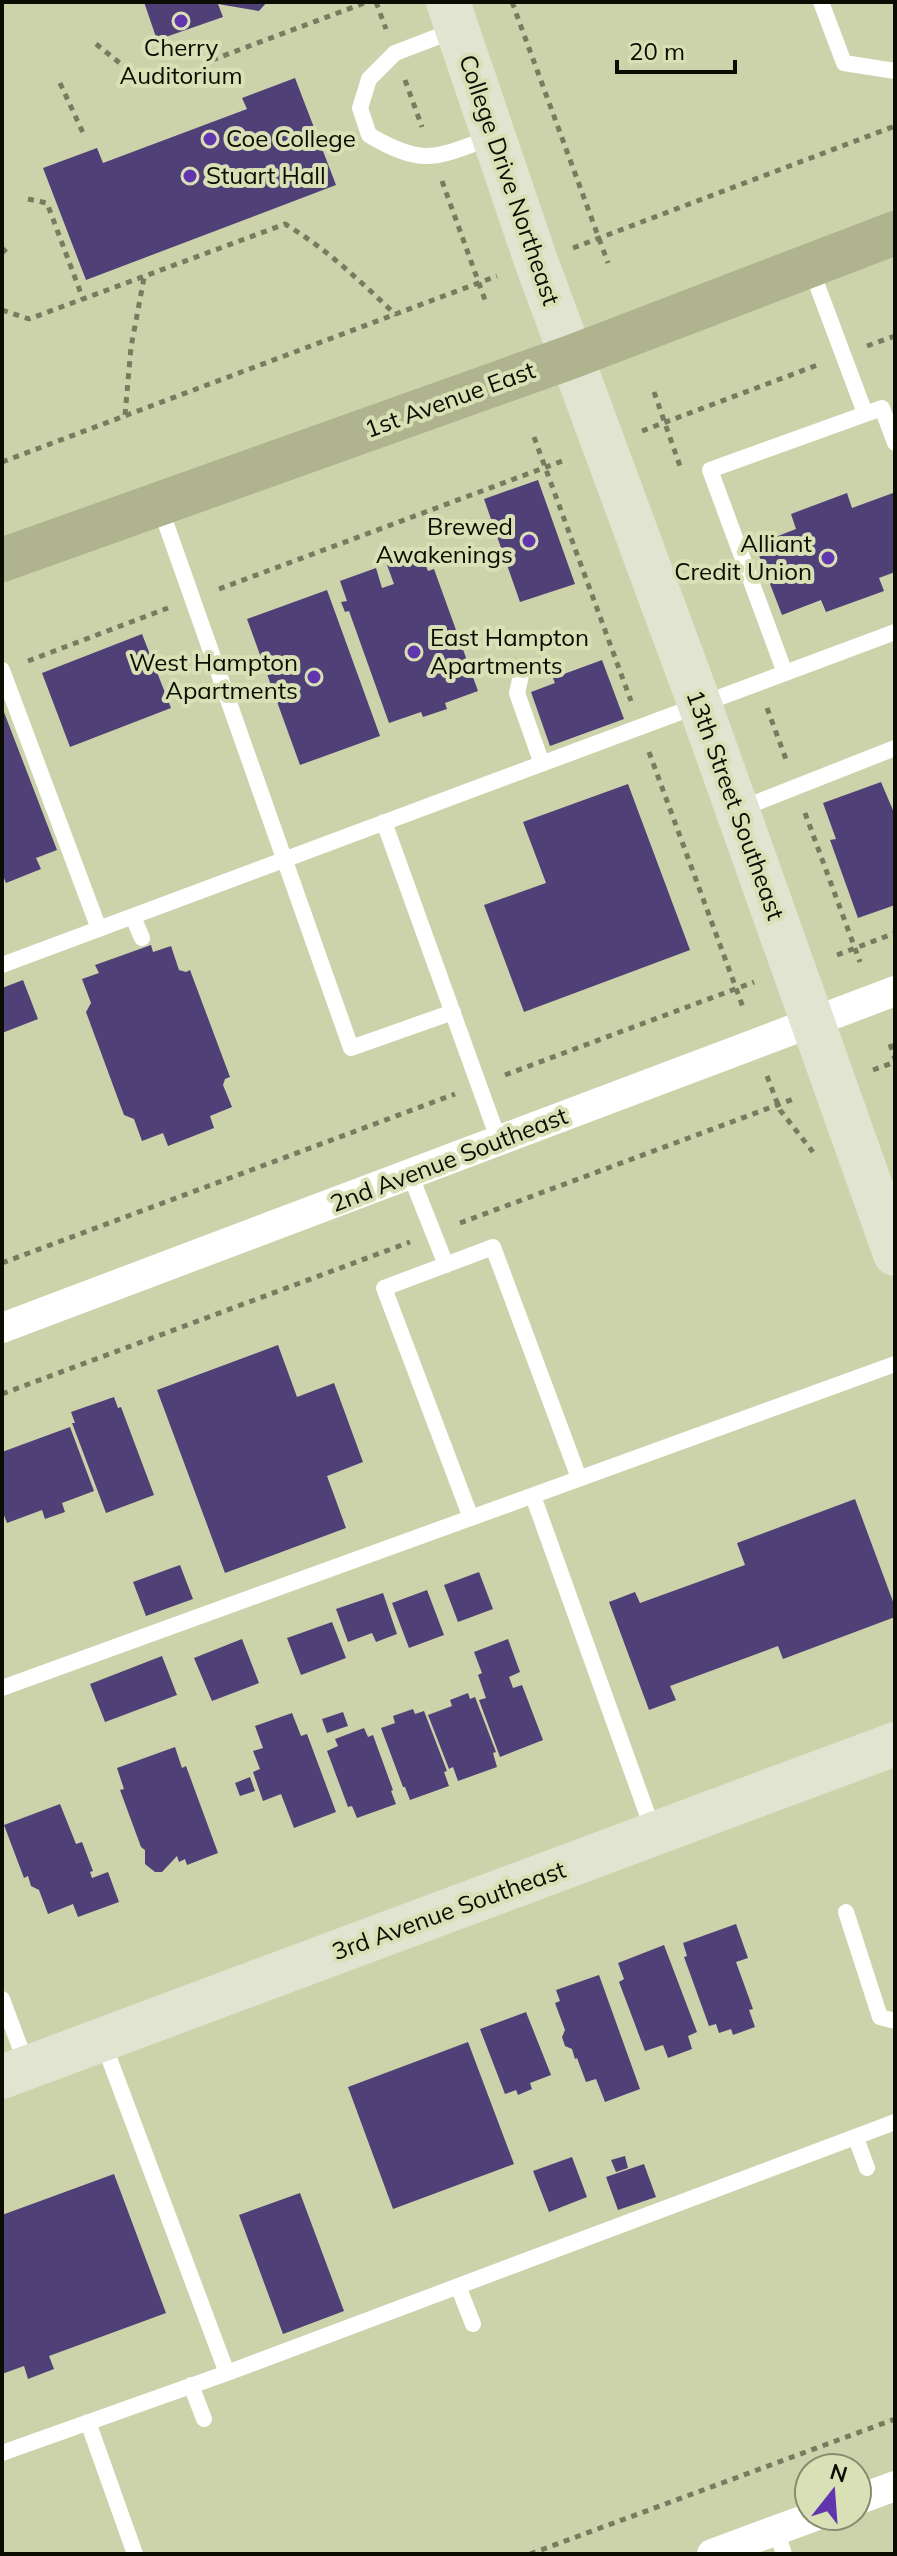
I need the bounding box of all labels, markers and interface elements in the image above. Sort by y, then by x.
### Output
marker: Cherry Auditorium [172,12,190,30]
scale bar [617,24,735,74]
place label: Cherry Auditorium [120,32,242,90]
text: 20 m [629,36,685,66]
street label: College Drive Northeast [453,51,567,309]
place label: Coe College [226,123,356,153]
marker: Coe College [201,130,219,148]
place label: Stuart Hall [206,160,326,190]
marker: Stuart Hall [181,167,199,185]
street label: 1st Avenue East [360,354,539,444]
place label: Brewed Awakenings [376,511,513,569]
place label: Alliant Credit Union [674,528,812,586]
marker: Brewed Awakenings [520,532,538,550]
marker: Alliant Credit Union [819,549,837,567]
place label: East Hampton Apartments [430,622,589,680]
marker: East Hampton Apartments [405,643,423,661]
place label: West Hampton Apartments [129,647,298,705]
marker: West Hampton Apartments [305,668,323,686]
street label: 13th Street Southeast [680,685,792,924]
street label: 2nd Avenue Southeast [326,1100,571,1218]
street label: 3rd Avenue Southeast [328,1854,569,1966]
north arrow [793,2452,873,2532]
text: N [827,2457,851,2489]

